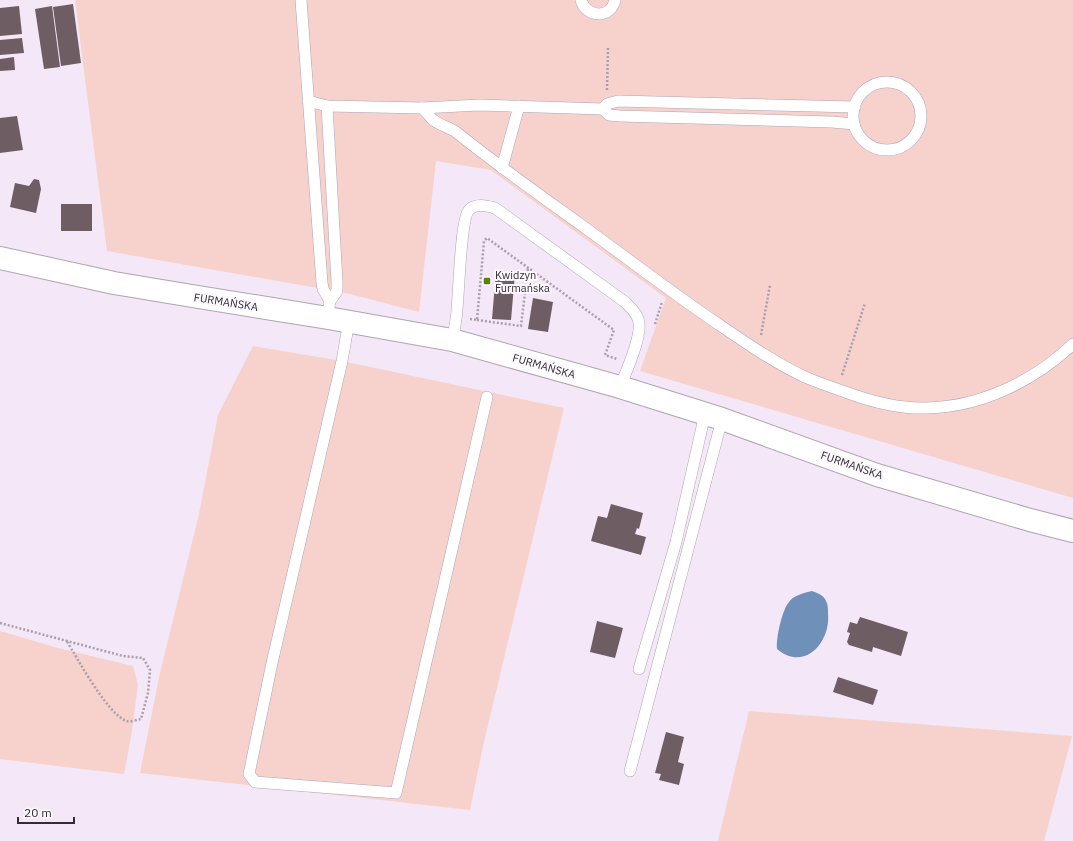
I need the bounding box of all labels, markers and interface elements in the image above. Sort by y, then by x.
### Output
place label: Kwidzyn Furmańska [495,268,550,295]
marker: Kwidzyn Furmańska [482,276,492,286]
street label: FURMAŃSKA [193,290,259,314]
street label: FURMAŃSKA [511,350,577,382]
street label: FURMAŃSKA [819,448,885,482]
scale bar [18,799,74,825]
text: 20 m [24,805,52,820]

